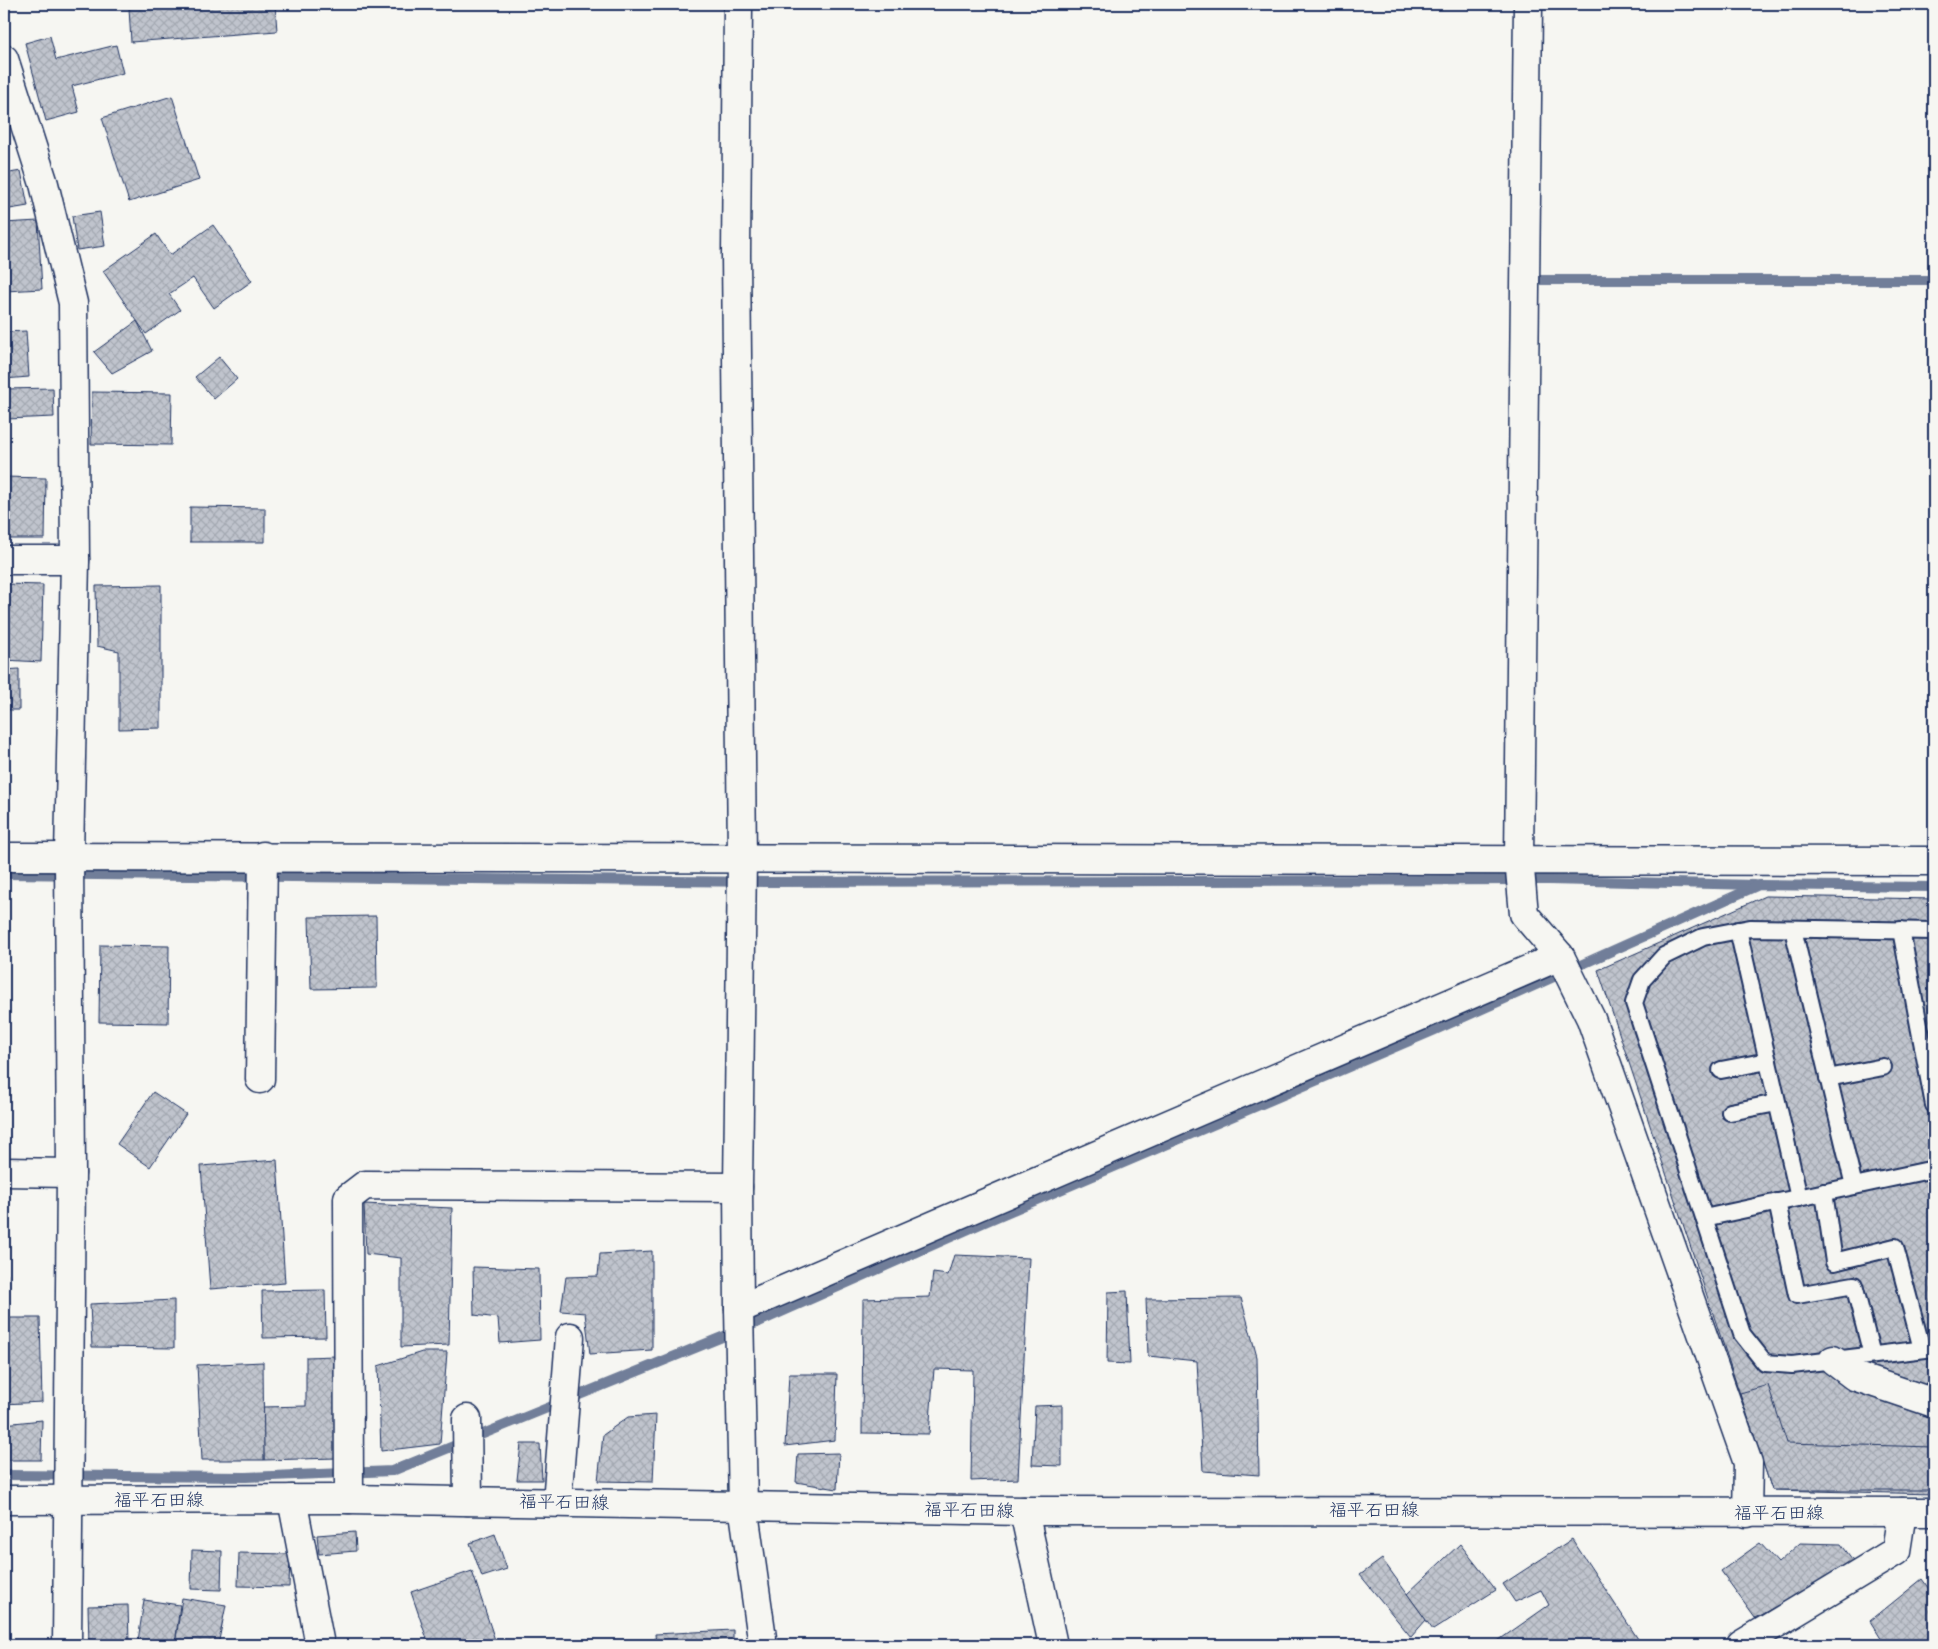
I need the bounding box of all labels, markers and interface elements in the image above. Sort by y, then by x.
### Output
street label: 福平石田線 [114,1489,204,1511]
street label: 福平石田線 [519,1490,609,1514]
street label: 福平石田線 [924,1498,1014,1522]
street label: 福平石田線 [1329,1499,1419,1521]
street label: 福平石田線 [1734,1502,1824,1524]

